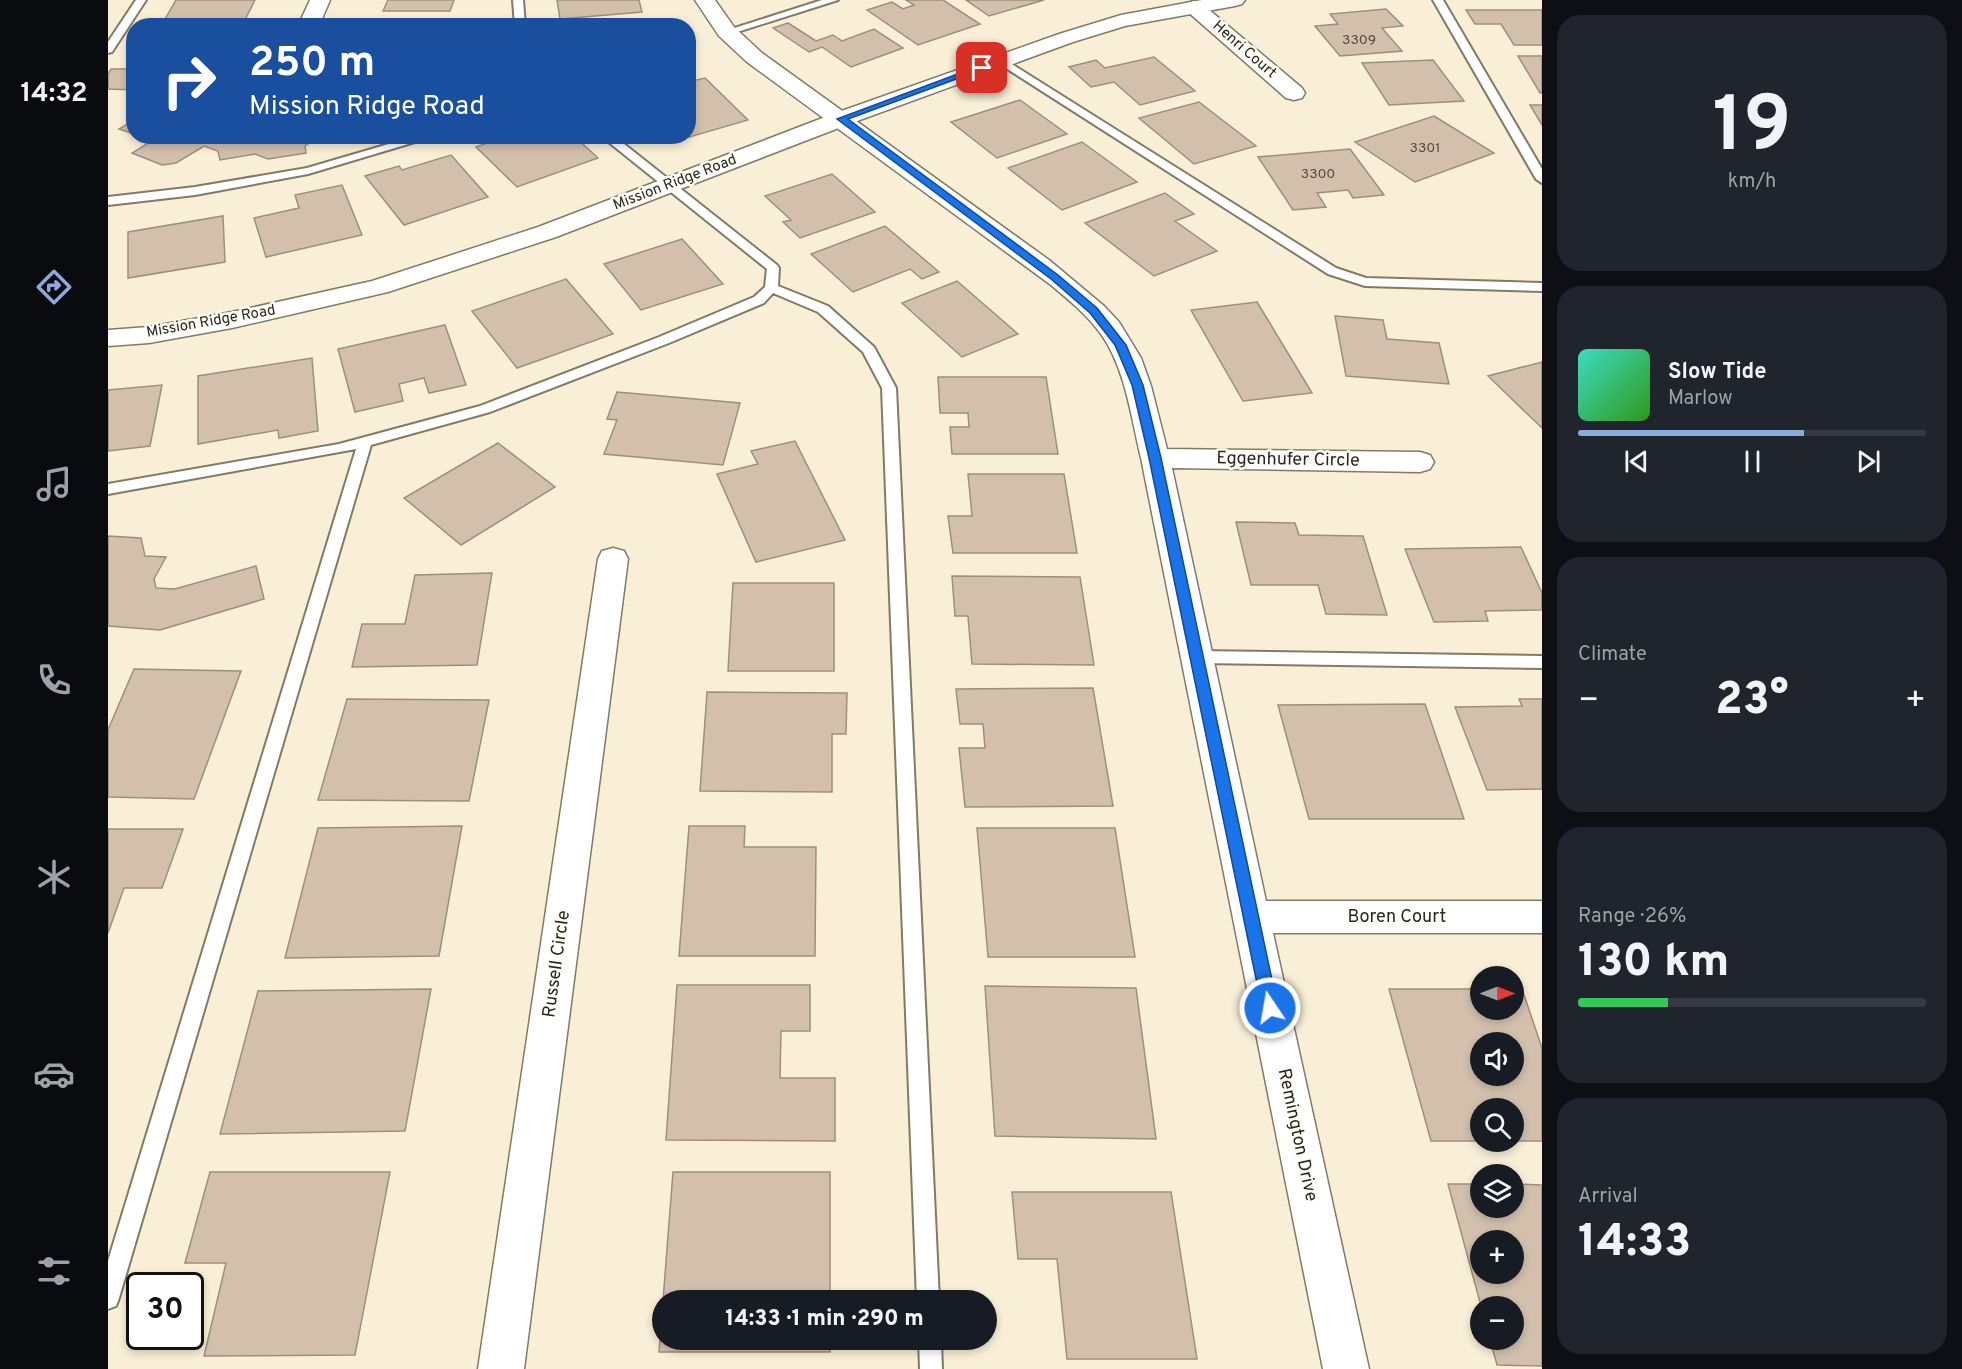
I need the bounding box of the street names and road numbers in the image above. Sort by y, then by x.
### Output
street label: Henri Court [1208,17,1280,83]
street label: Mission Ridge Road [610,151,740,215]
street label: Mission Ridge Road [145,301,277,343]
street label: Eggenhufer Circle [1216,447,1360,473]
street label: Boren Court [1348,906,1446,929]
street label: Russell Circle [538,909,576,1019]
street label: Remington Drive [1272,1066,1322,1204]

